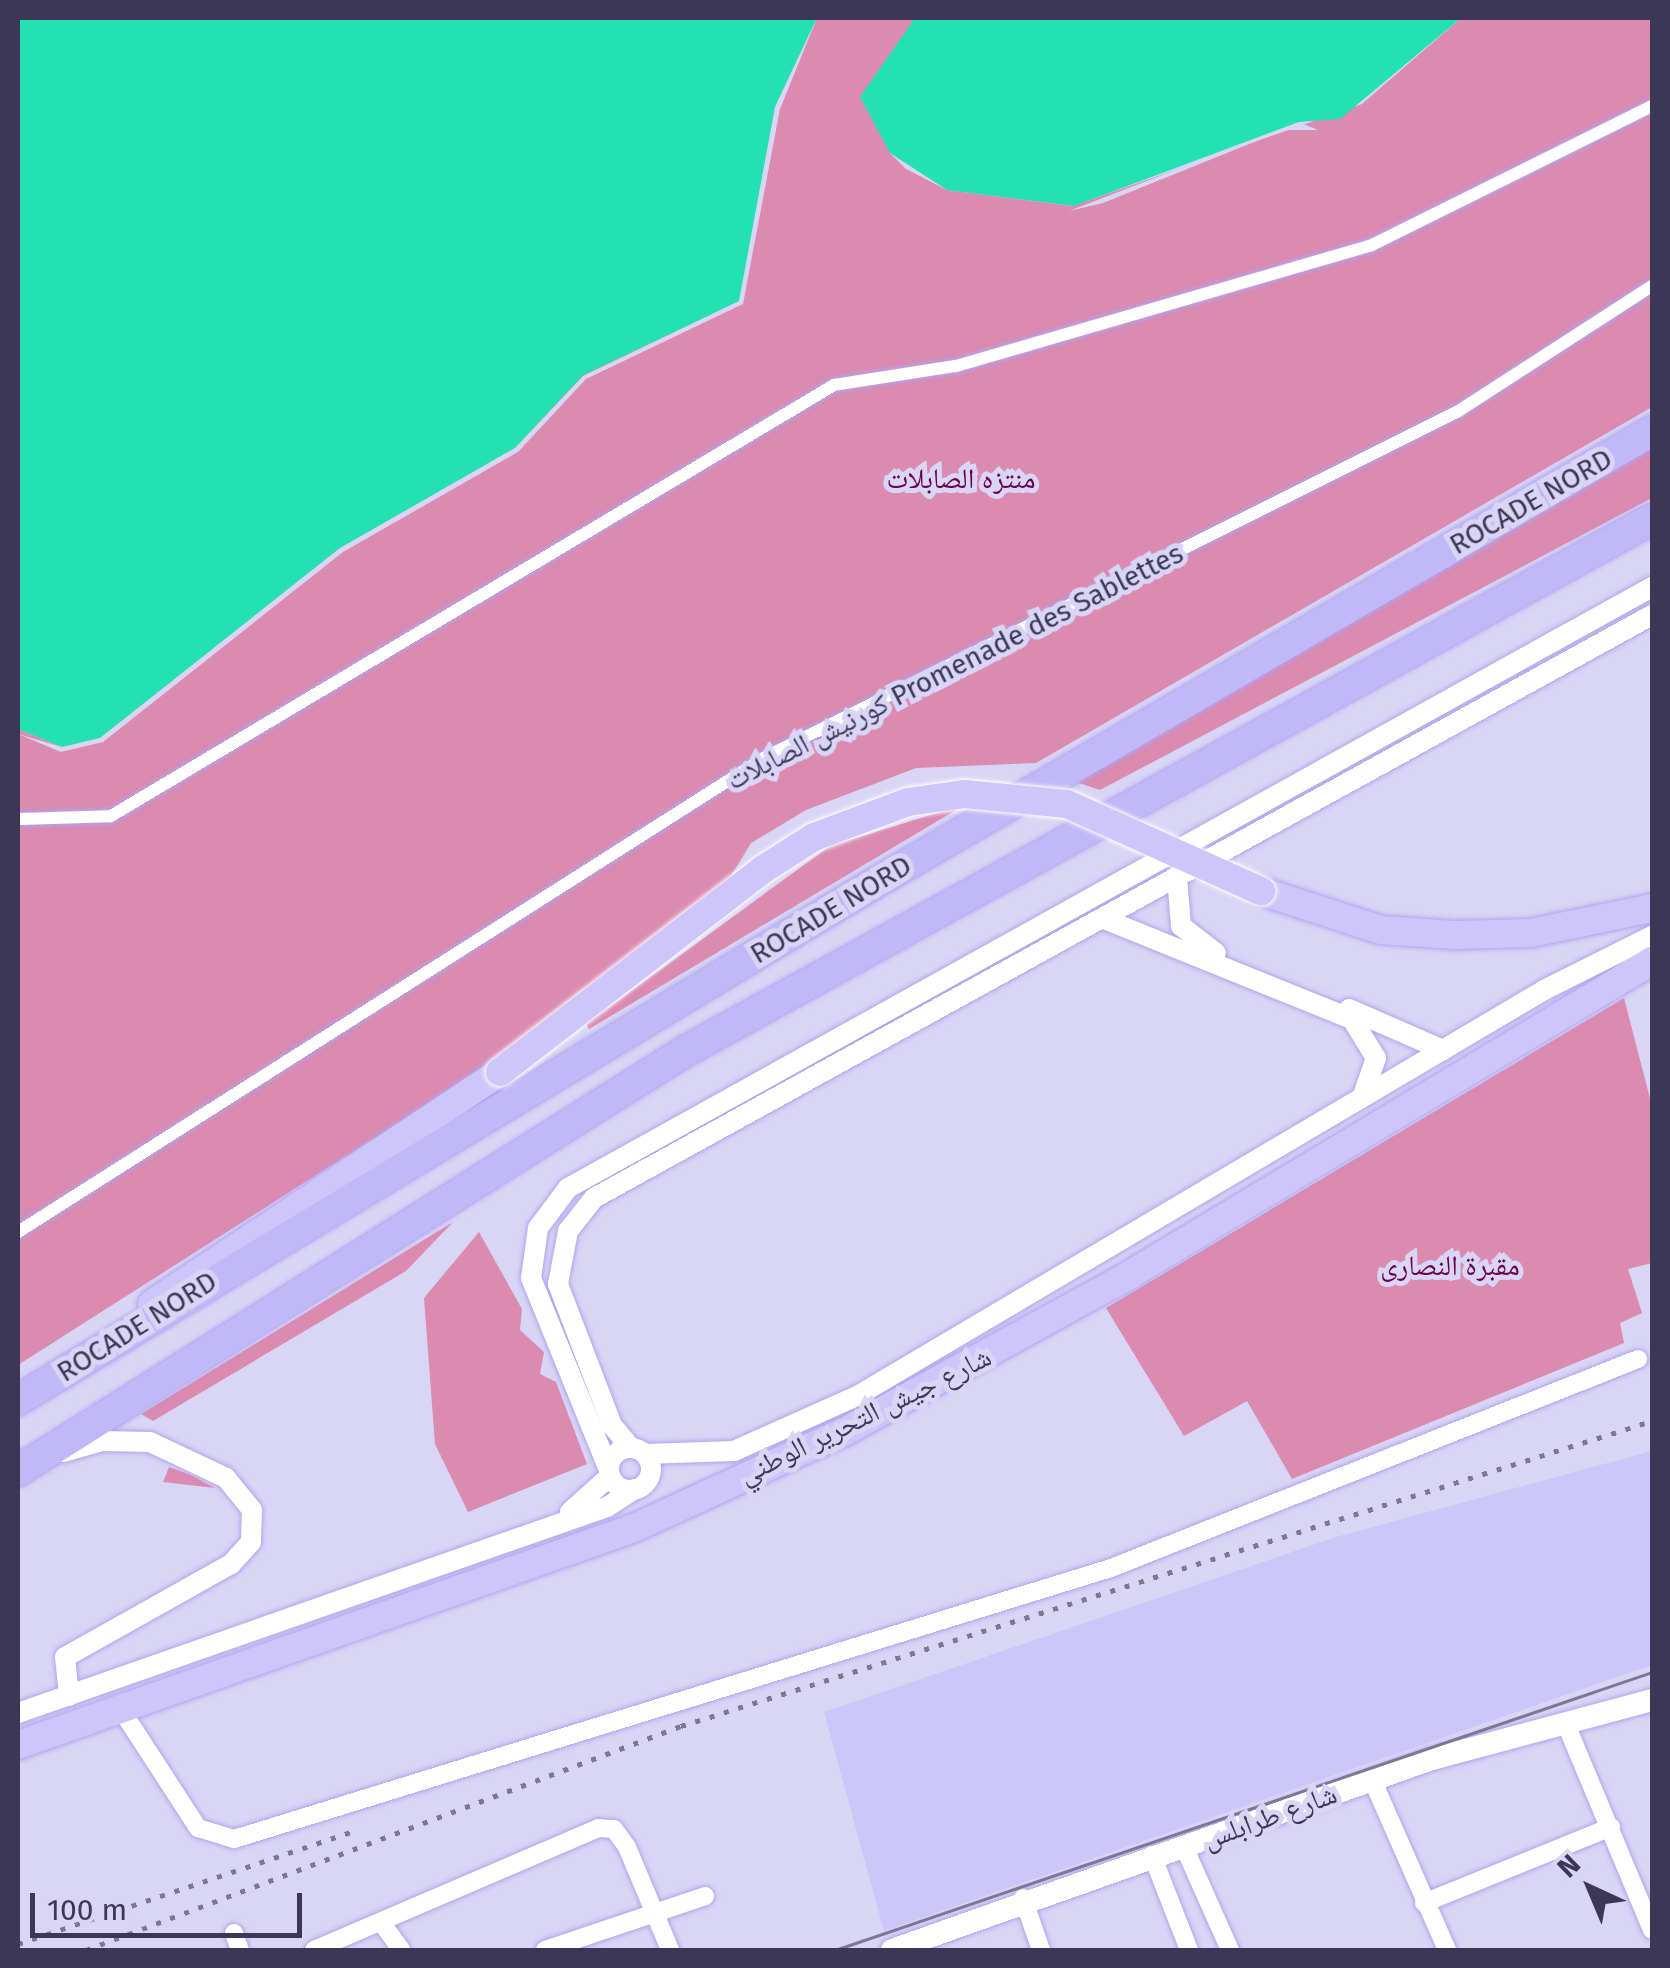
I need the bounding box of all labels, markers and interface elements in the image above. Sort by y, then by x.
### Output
street label: ROCADE NORD [1444,442,1618,562]
park label: منتزه الصابلات [886,462,1036,496]
street label: كورنيش الصابلات Promenade des Sablettes [721,537,1189,797]
street label: ROCADE NORD [744,849,918,971]
park label: مقبرة النصارى [1380,1249,1520,1283]
street label: ROCADE NORD [51,1265,223,1389]
street label: شارع جيش التحرير الوطني [733,1340,997,1492]
street label: شارع طرابلس [1198,1777,1342,1857]
north arrow [1540,1838,1640,1938]
text: N [1551,1848,1587,1884]
scale bar [35,1873,308,1935]
text: 100 m [47,1892,127,1928]

